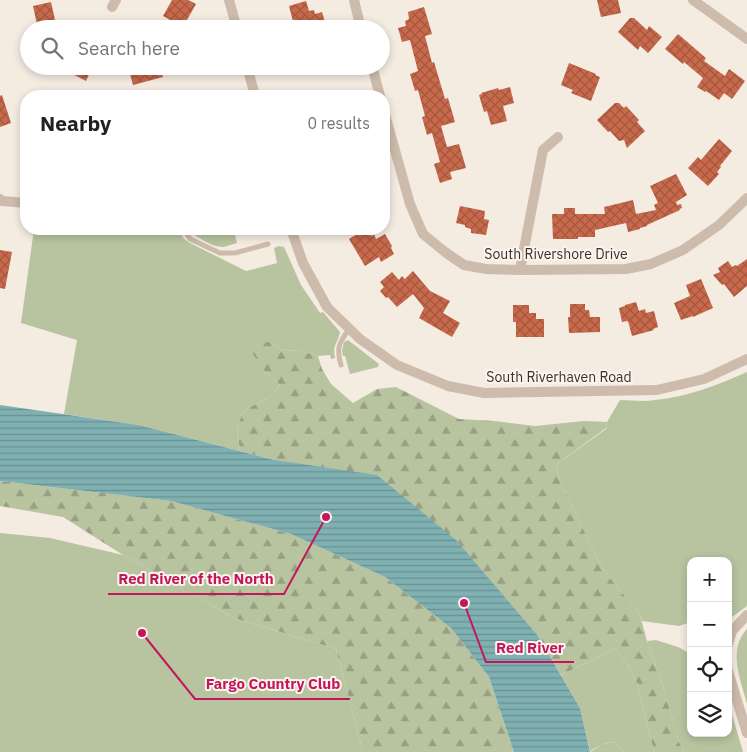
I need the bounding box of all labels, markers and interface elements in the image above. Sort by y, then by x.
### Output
search box [20,20,390,75]
icon: search [38,34,66,62]
text: Search here [78,36,180,60]
text: Nearby [40,109,111,137]
text: 0 results [307,113,370,133]
street label: South Rivershore Drive [484,245,628,263]
street label: South Riverhaven Road [486,368,632,386]
map controls [687,557,732,737]
button: + [687,557,732,602]
callout: Red River of the North [108,564,284,594]
text: Red River of the North [118,569,274,588]
button: − [687,602,732,647]
callout: Red River [486,632,574,662]
text: Red River [496,638,564,657]
button: locate [687,647,732,692]
callout: Fargo Country Club [195,669,350,699]
text: Fargo Country Club [206,674,340,693]
button: layers [687,692,732,737]

